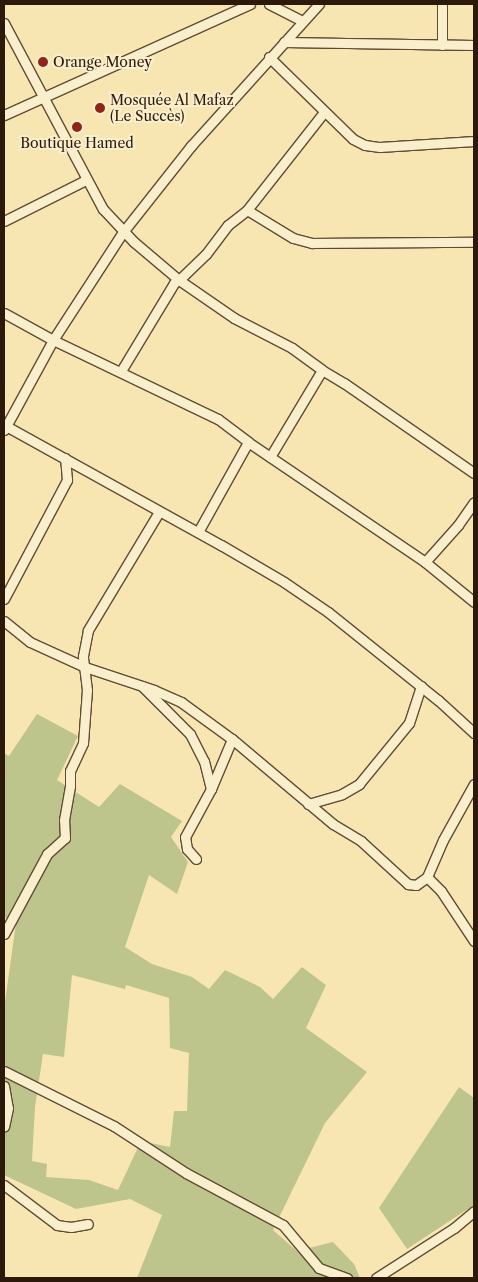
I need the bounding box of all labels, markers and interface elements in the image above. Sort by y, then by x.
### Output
place label: Orange Money [53,54,152,70]
marker: Orange Money [37,56,49,68]
place label: Mosquée Al Mafaz (Le Succès) [110,92,234,124]
marker: Mosquée Al Mafaz (Le Succès) [94,102,106,114]
marker: Boutique Hamed [71,121,83,133]
place label: Boutique Hamed [20,135,134,151]

